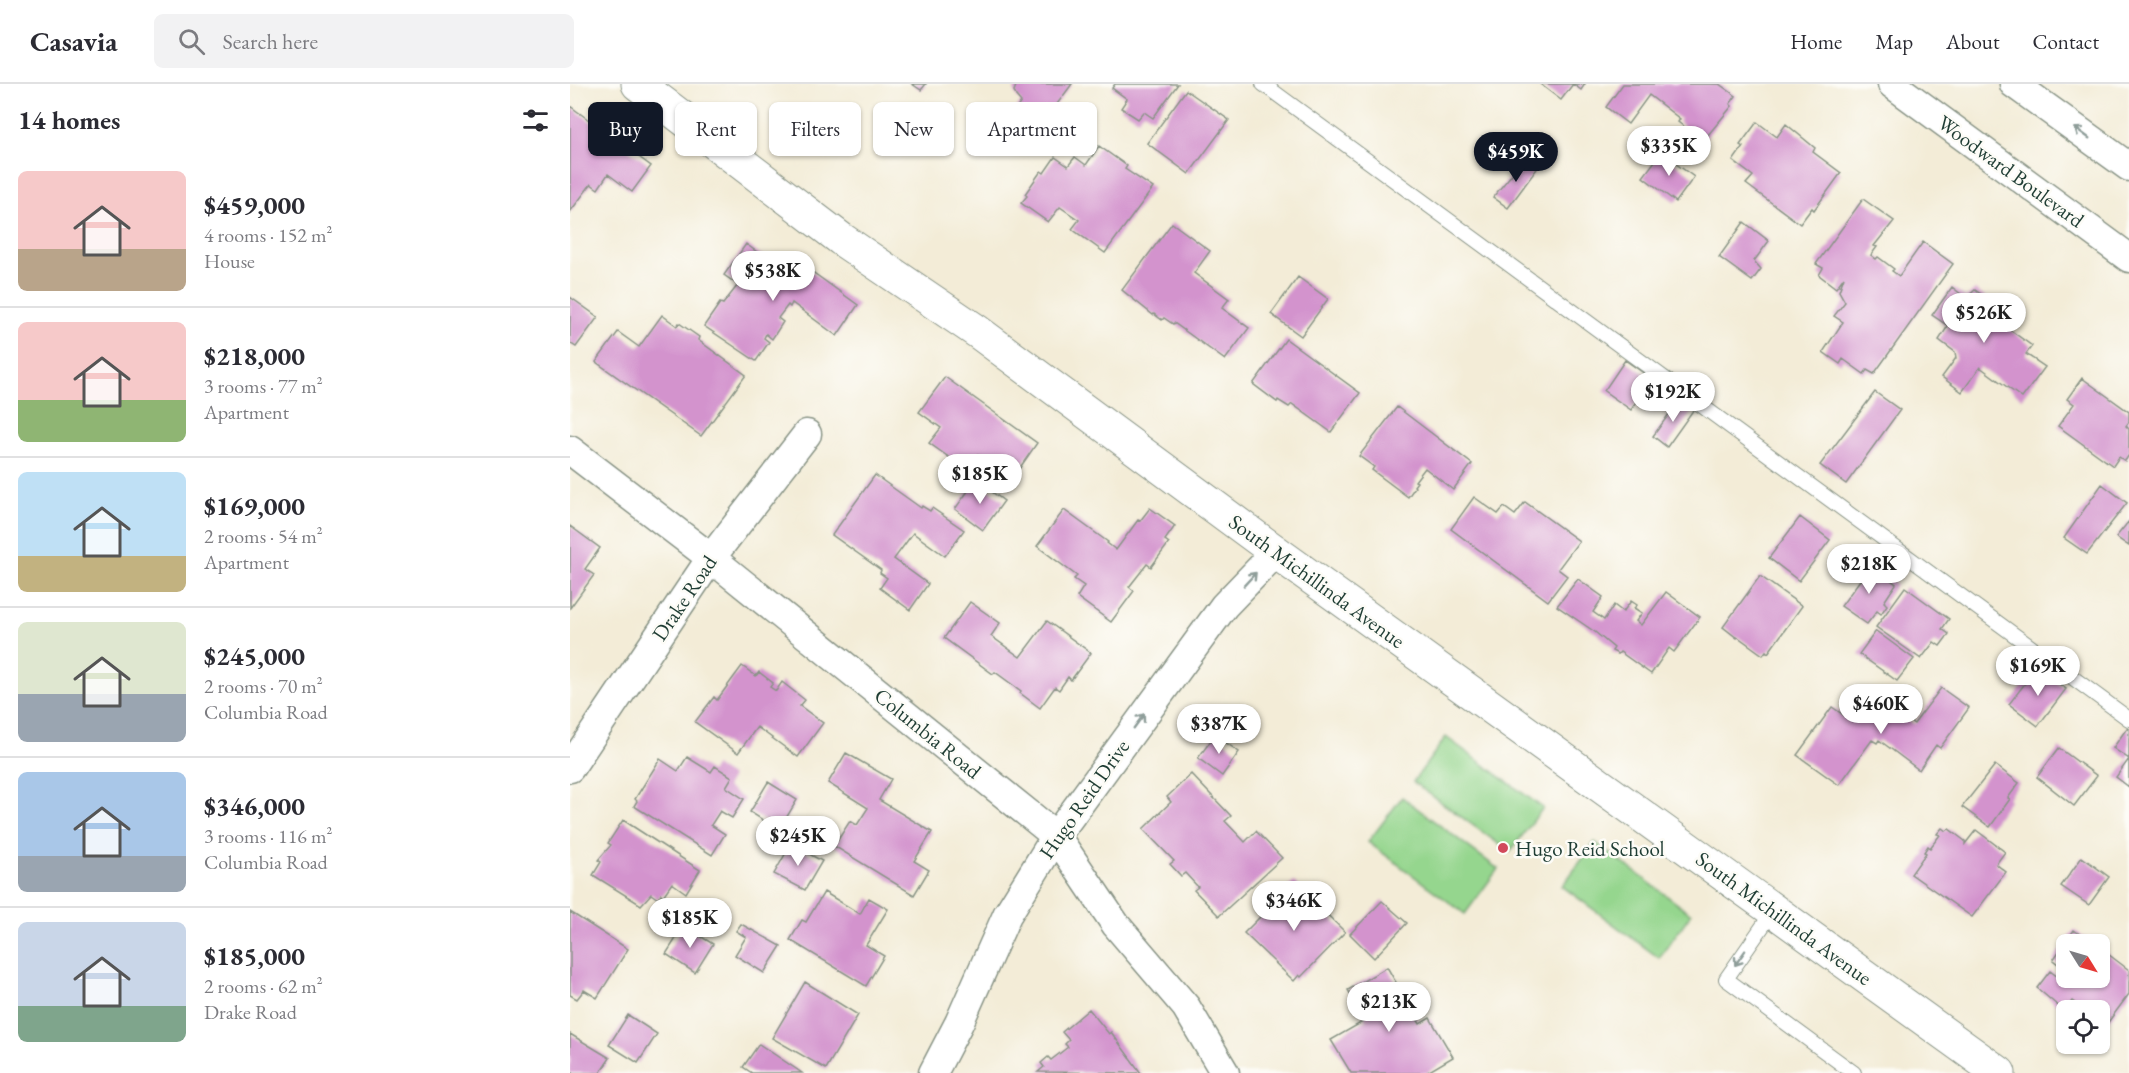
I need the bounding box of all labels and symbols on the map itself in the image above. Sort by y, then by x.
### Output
street label: Woodward Boulevard [1932,109,2090,234]
pin: $335K [1627,126,1711,177]
one-way arrow [2074,127,2090,139]
pin: $459K [1474,132,1558,183]
pin: $538K [731,251,815,302]
pin: $526K [1942,293,2026,344]
pin: $192K [1631,372,1715,423]
pin: $185K [938,454,1022,505]
street label: South Michillinda Avenue [1224,508,1410,654]
pin: $218K [1827,544,1911,595]
street label: Drake Road [646,550,723,646]
one-way arrow [1243,572,1257,587]
pin: $169K [1996,646,2080,697]
street label: Columbia Road [869,682,987,785]
pin: $460K [1839,684,1923,735]
pin: $387K [1177,704,1261,755]
one-way arrow [1133,713,1145,729]
street label: Hugo Reid Drive [1033,734,1135,864]
pin: $245K [756,816,840,867]
place label: Hugo Reid School [1515,835,1665,862]
marker: Hugo Reid School [1496,841,1510,855]
street label: South Michillinda Avenue [1691,845,1877,991]
pin: $346K [1252,881,1336,932]
pin: $185K [648,898,732,949]
north arrow [2056,934,2110,988]
one-way arrow [1734,950,1746,966]
pin: $213K [1347,982,1431,1033]

